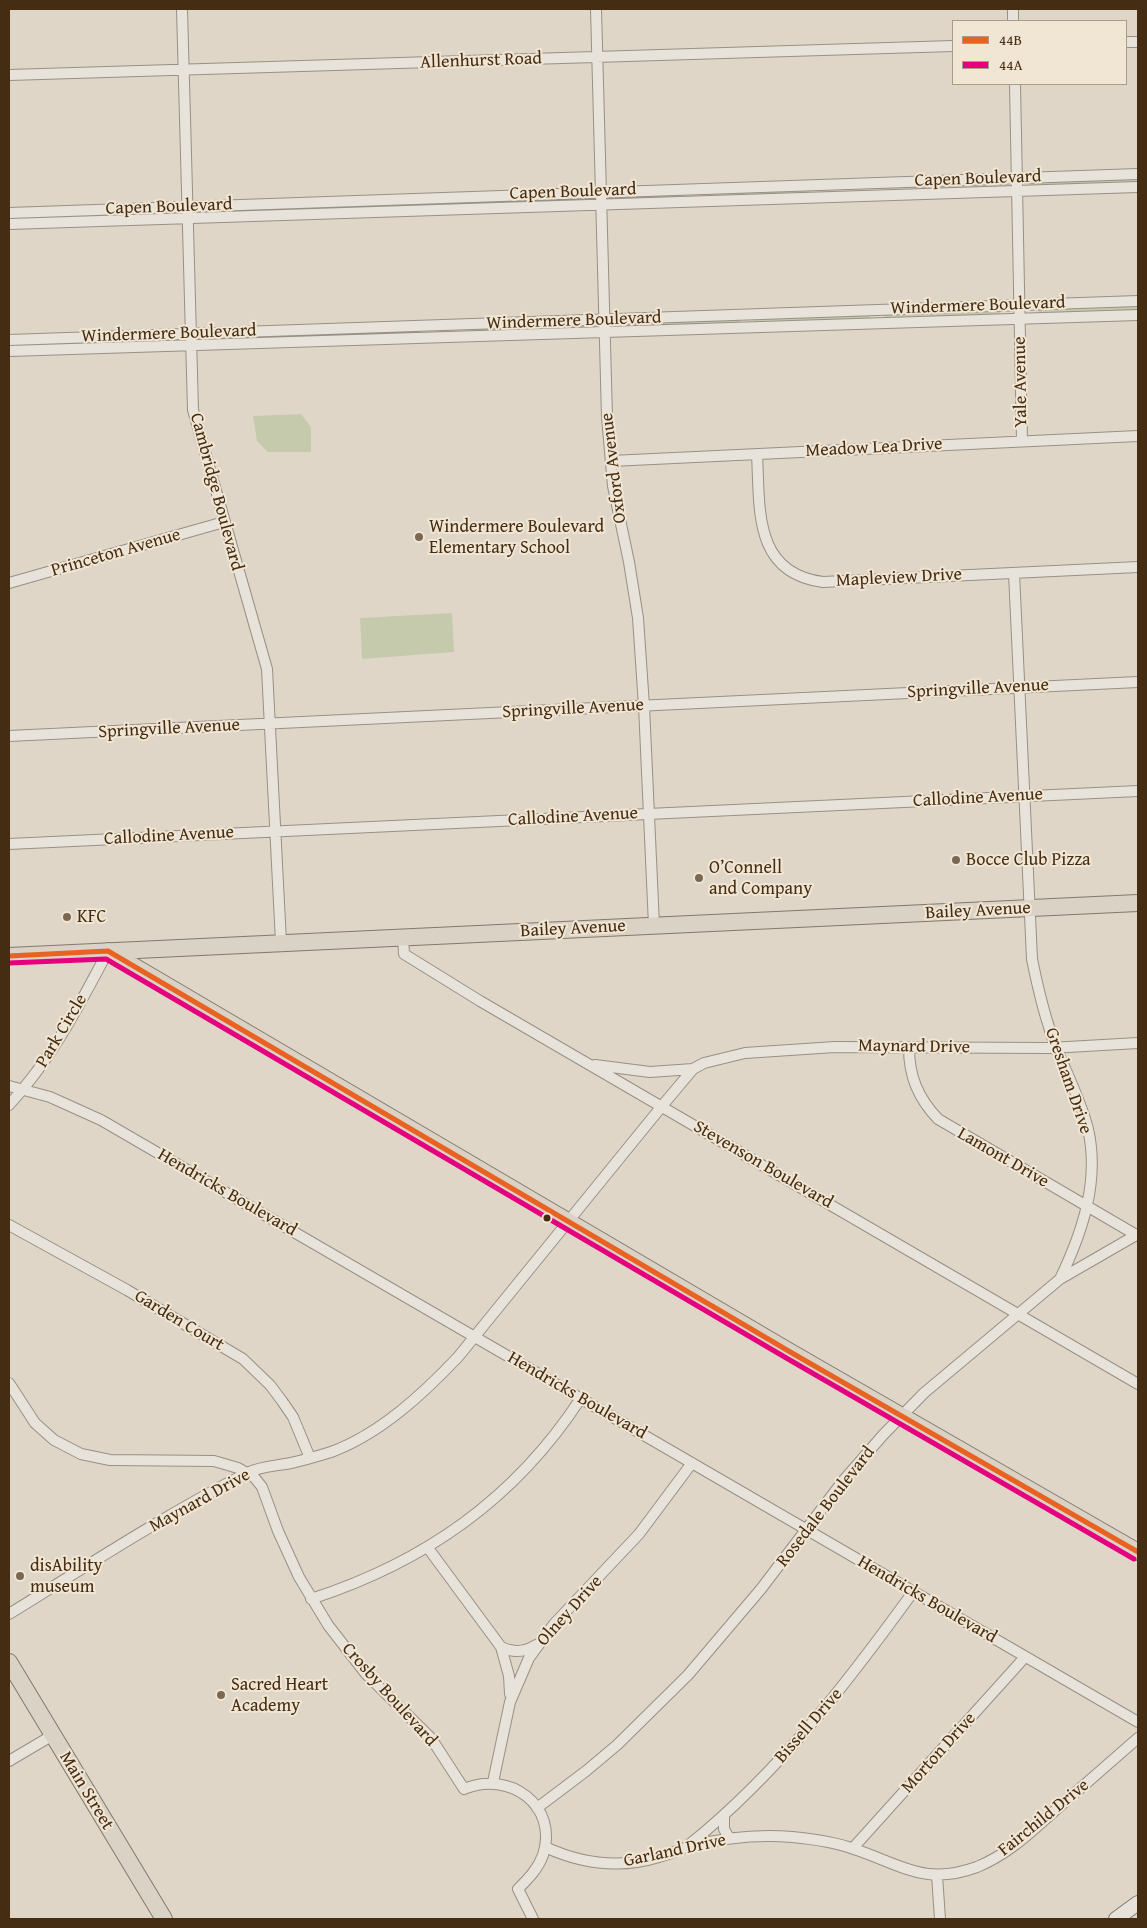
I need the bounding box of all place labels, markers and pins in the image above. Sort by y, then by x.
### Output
place label: Windermere Boulevard Elementary School [429,516,604,558]
marker: Windermere Boulevard Elementary School [413,531,425,543]
place label: Bocce Club Pizza [966,849,1091,871]
marker: Bocce Club Pizza [950,854,962,866]
place label: O’Connell and Company [709,857,812,900]
marker: O’Connell and Company [693,872,705,884]
place label: KFC [77,906,106,928]
marker: KFC [61,911,73,923]
unlabelled marker [542,1213,552,1223]
place label: disAbility museum [30,1555,103,1598]
marker: disAbility museum [14,1570,26,1582]
place label: Sacred Heart Academy [231,1674,328,1716]
marker: Sacred Heart Academy [215,1689,227,1701]

